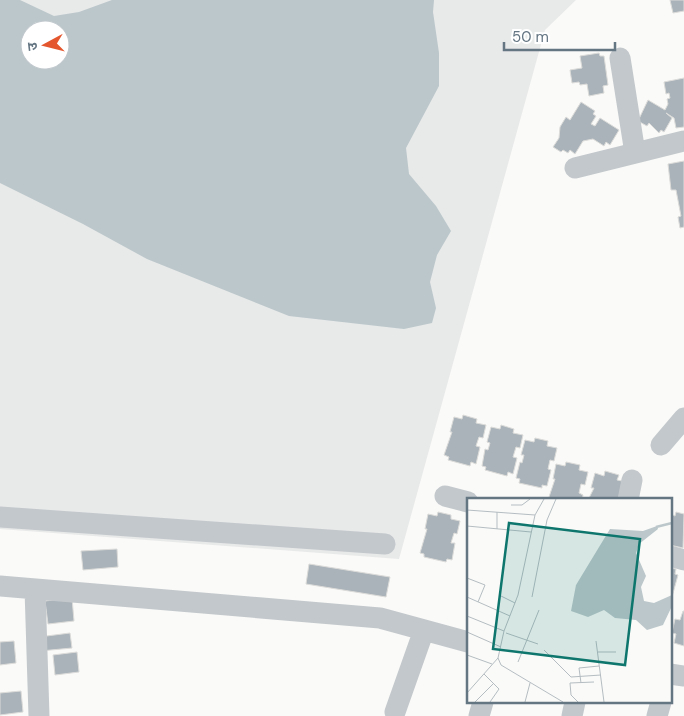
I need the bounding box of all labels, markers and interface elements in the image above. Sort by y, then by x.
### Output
north arrow [20,20,70,70]
scale bar [504,20,615,52]
text: 50 m [512,27,549,47]
text: उ [23,41,42,52]
inset map [467,498,672,704]

